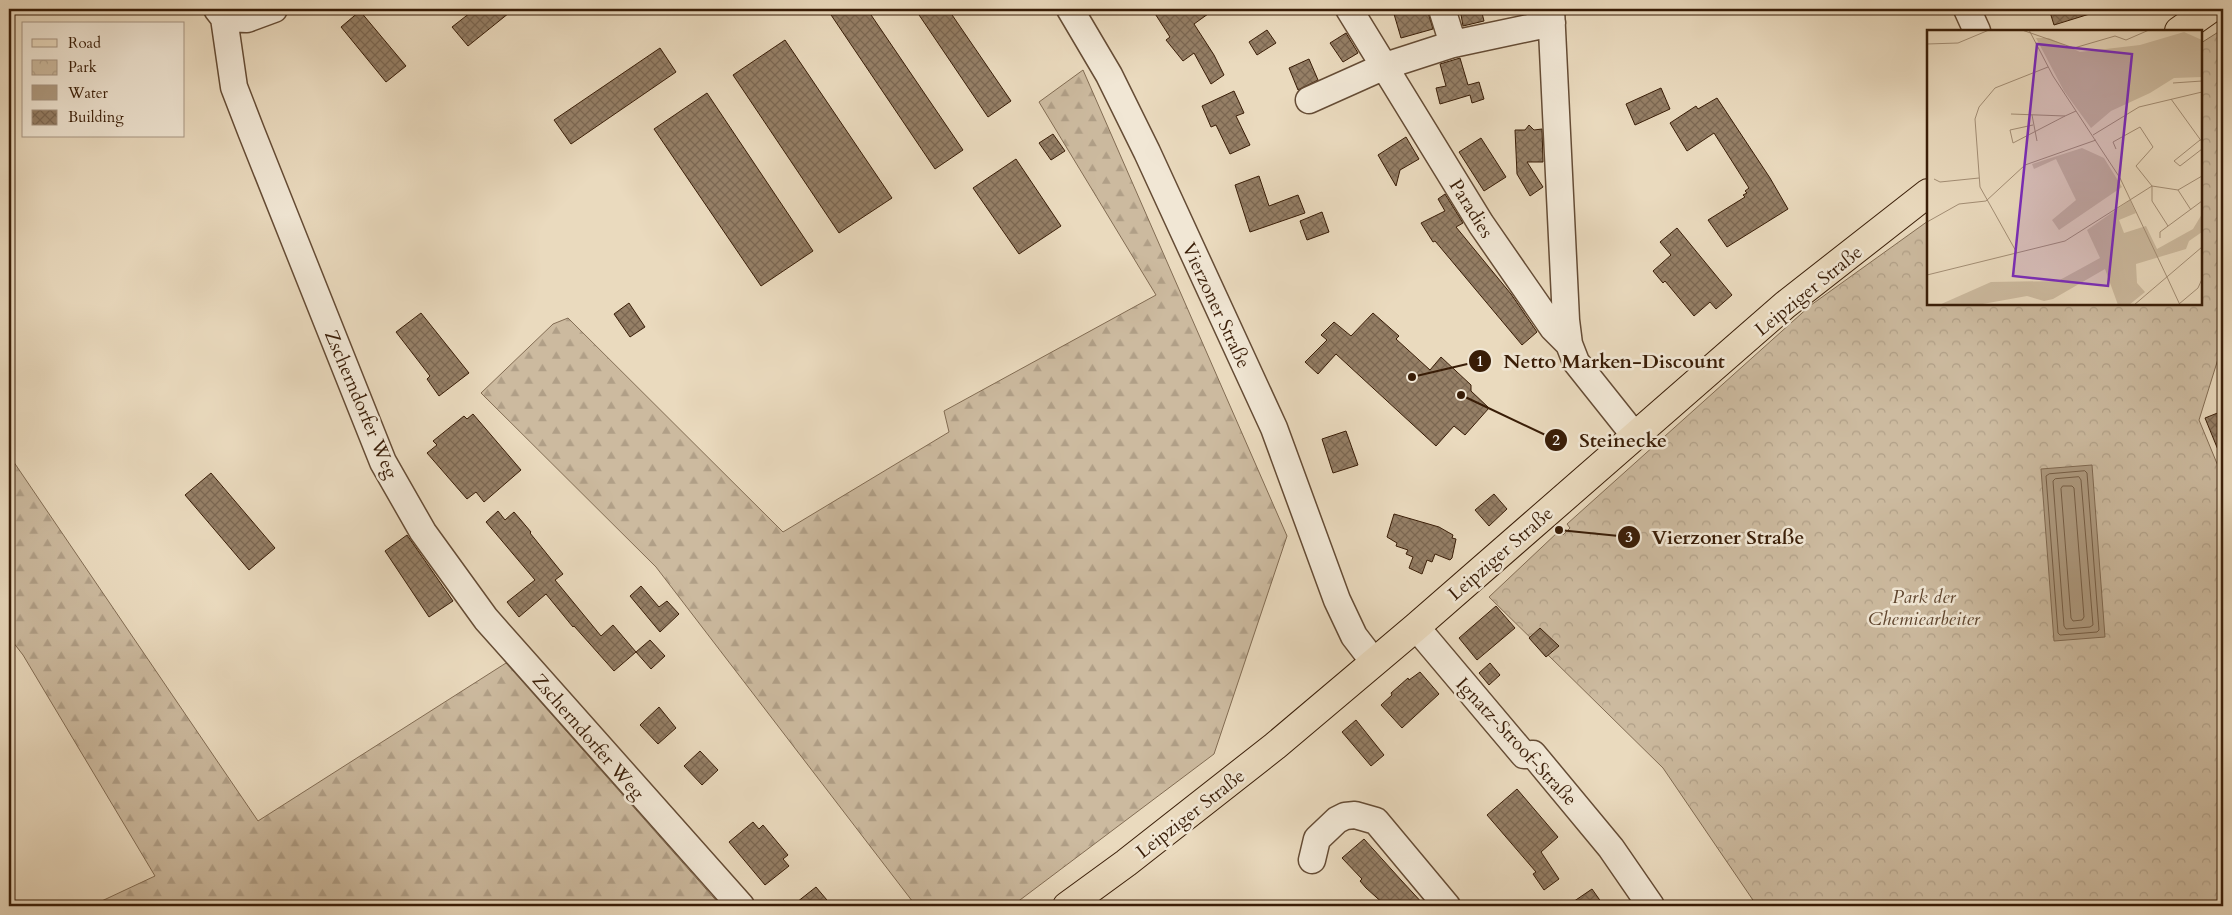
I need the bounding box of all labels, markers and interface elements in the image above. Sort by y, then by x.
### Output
legend [22,22,185,138]
inset map [1927,30,2202,305]
text: Road [68,33,101,53]
text: Park [68,57,97,77]
text: Water [67,83,109,103]
text: Building [68,107,124,127]
street label: Paradies [1443,174,1499,243]
street label: Vierzoner Straße [1176,238,1257,372]
street label: Leipziger Straße [1749,239,1868,342]
street label: Zscherndorfer Weg [318,326,404,483]
callout: Netto Marken-Discount [1468,343,1734,378]
text: Netto Marken-Discount [1503,348,1725,375]
text: 1 [1476,351,1484,371]
callout: Steinecke [1544,422,1677,457]
text: Steinecke [1579,427,1667,454]
text: 2 [1552,430,1560,450]
street label: Leipziger Straße [1443,501,1559,607]
callout: Vierzoner Straße [1617,520,1815,555]
text: Vierzoner Straße [1652,524,1805,551]
text: 3 [1625,527,1633,547]
park label: Park der Chemiearbeiter [1868,584,1981,632]
street label: Zscherndorfer Weg [526,668,651,806]
street label: Ignatz-Stroof-Straße [1450,672,1583,812]
street label: Leipziger Straße [1131,763,1250,864]

